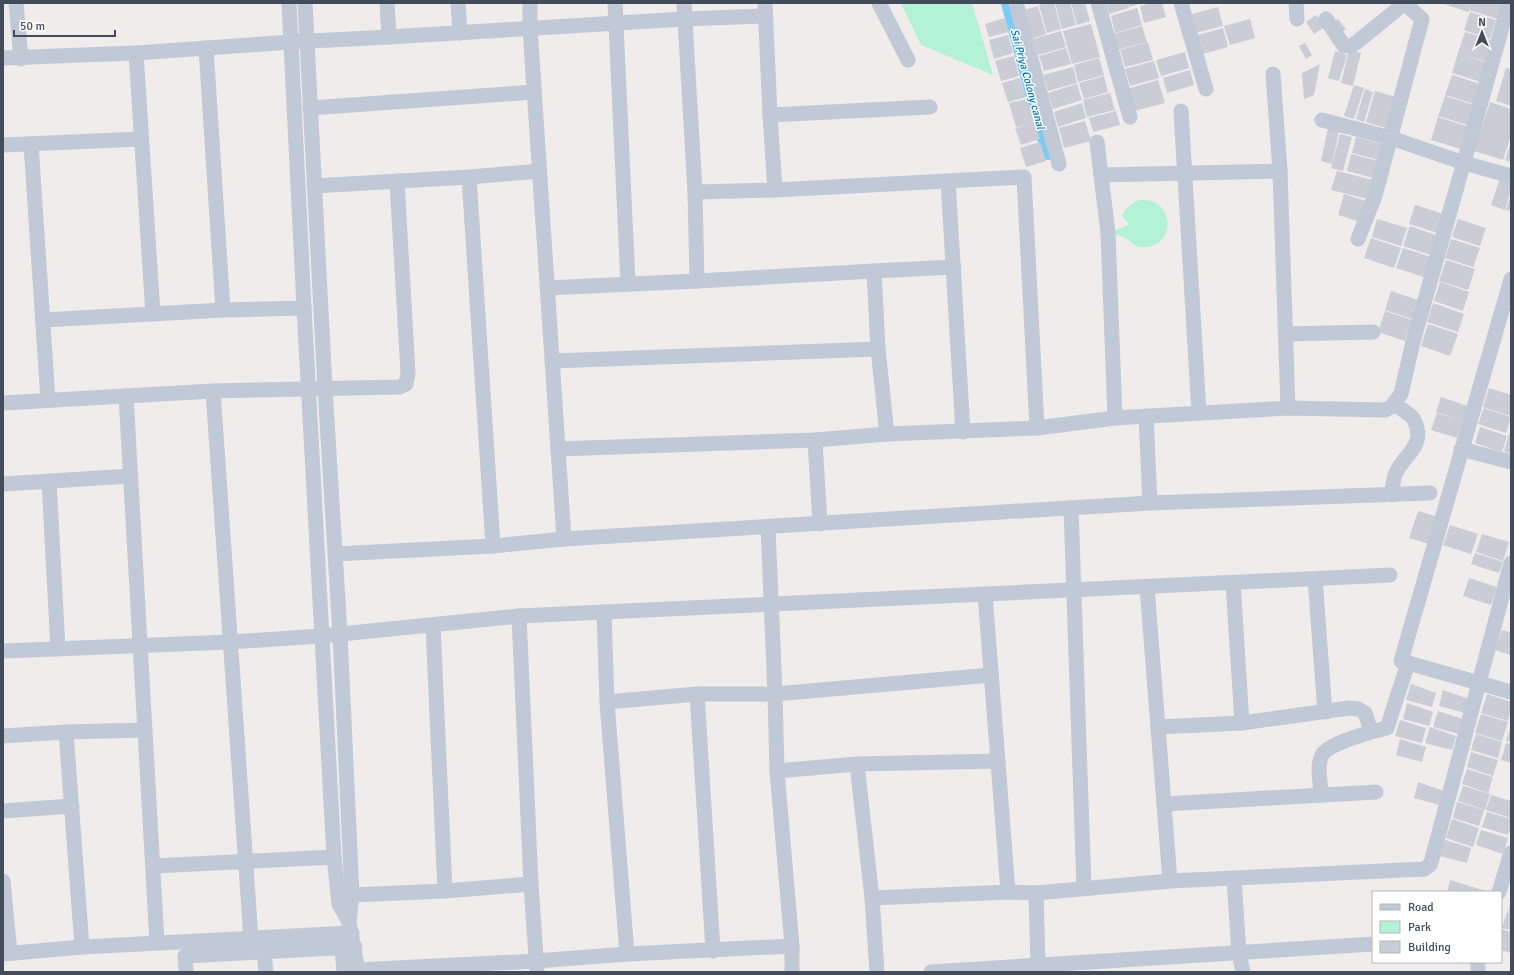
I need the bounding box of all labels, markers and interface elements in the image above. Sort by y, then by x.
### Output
scale bar [14,12,115,38]
north arrow [1462,12,1502,52]
text: N [1478,16,1486,29]
text: 50 m [20,19,45,34]
water label: Sai Priya Colony canal [1008,28,1047,131]
legend [1372,891,1502,963]
text: Road [1408,900,1434,915]
text: Park [1408,920,1431,935]
text: Building [1408,940,1451,955]

